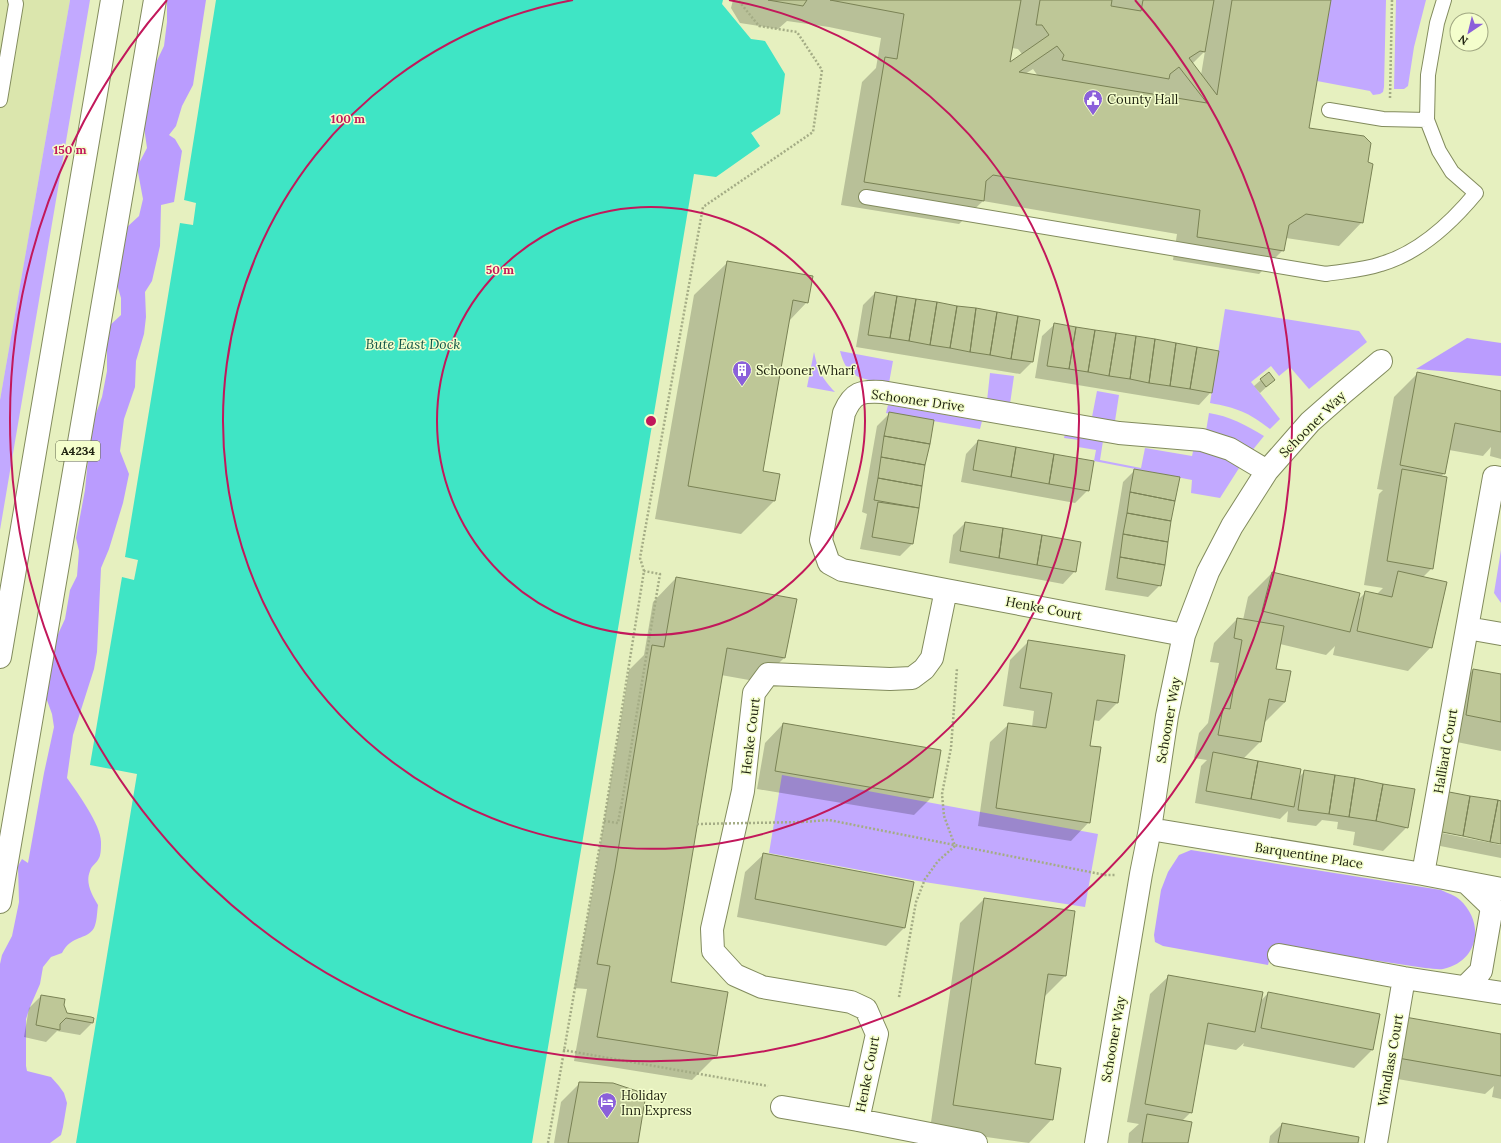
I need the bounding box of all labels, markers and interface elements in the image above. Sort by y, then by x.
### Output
north arrow [1449,12,1489,52]
text: N [1455,32,1471,48]
public building icon: County Hall [1082,88,1104,116]
place label: County Hall [1107,91,1179,108]
text: 100 m [331,111,365,126]
text: 150 m [53,142,87,157]
text: 50 m [486,262,514,277]
water label: Bute East Dock [365,335,461,353]
building icon: Schooner Wharf [731,359,753,387]
place label: Schooner Wharf [756,362,857,379]
street label: Schooner Drive [870,386,966,415]
street label: Schooner Way [1276,387,1349,461]
centre of rings [644,414,658,428]
road number: A4234 [56,441,100,461]
street label: Henke Court [1004,593,1083,624]
street label: Schooner Way [1153,676,1184,764]
street label: Henke Court [737,697,764,775]
street label: Halliard Court [1430,707,1461,795]
street label: Barquentine Place [1254,839,1364,872]
street label: Schooner Way [1098,995,1129,1083]
street label: Windlass Court [1374,1013,1407,1107]
street label: Henke Court [852,1035,883,1114]
place label: Holiday Inn Express [621,1087,692,1119]
hotel icon: Holiday Inn Express [596,1091,618,1119]

